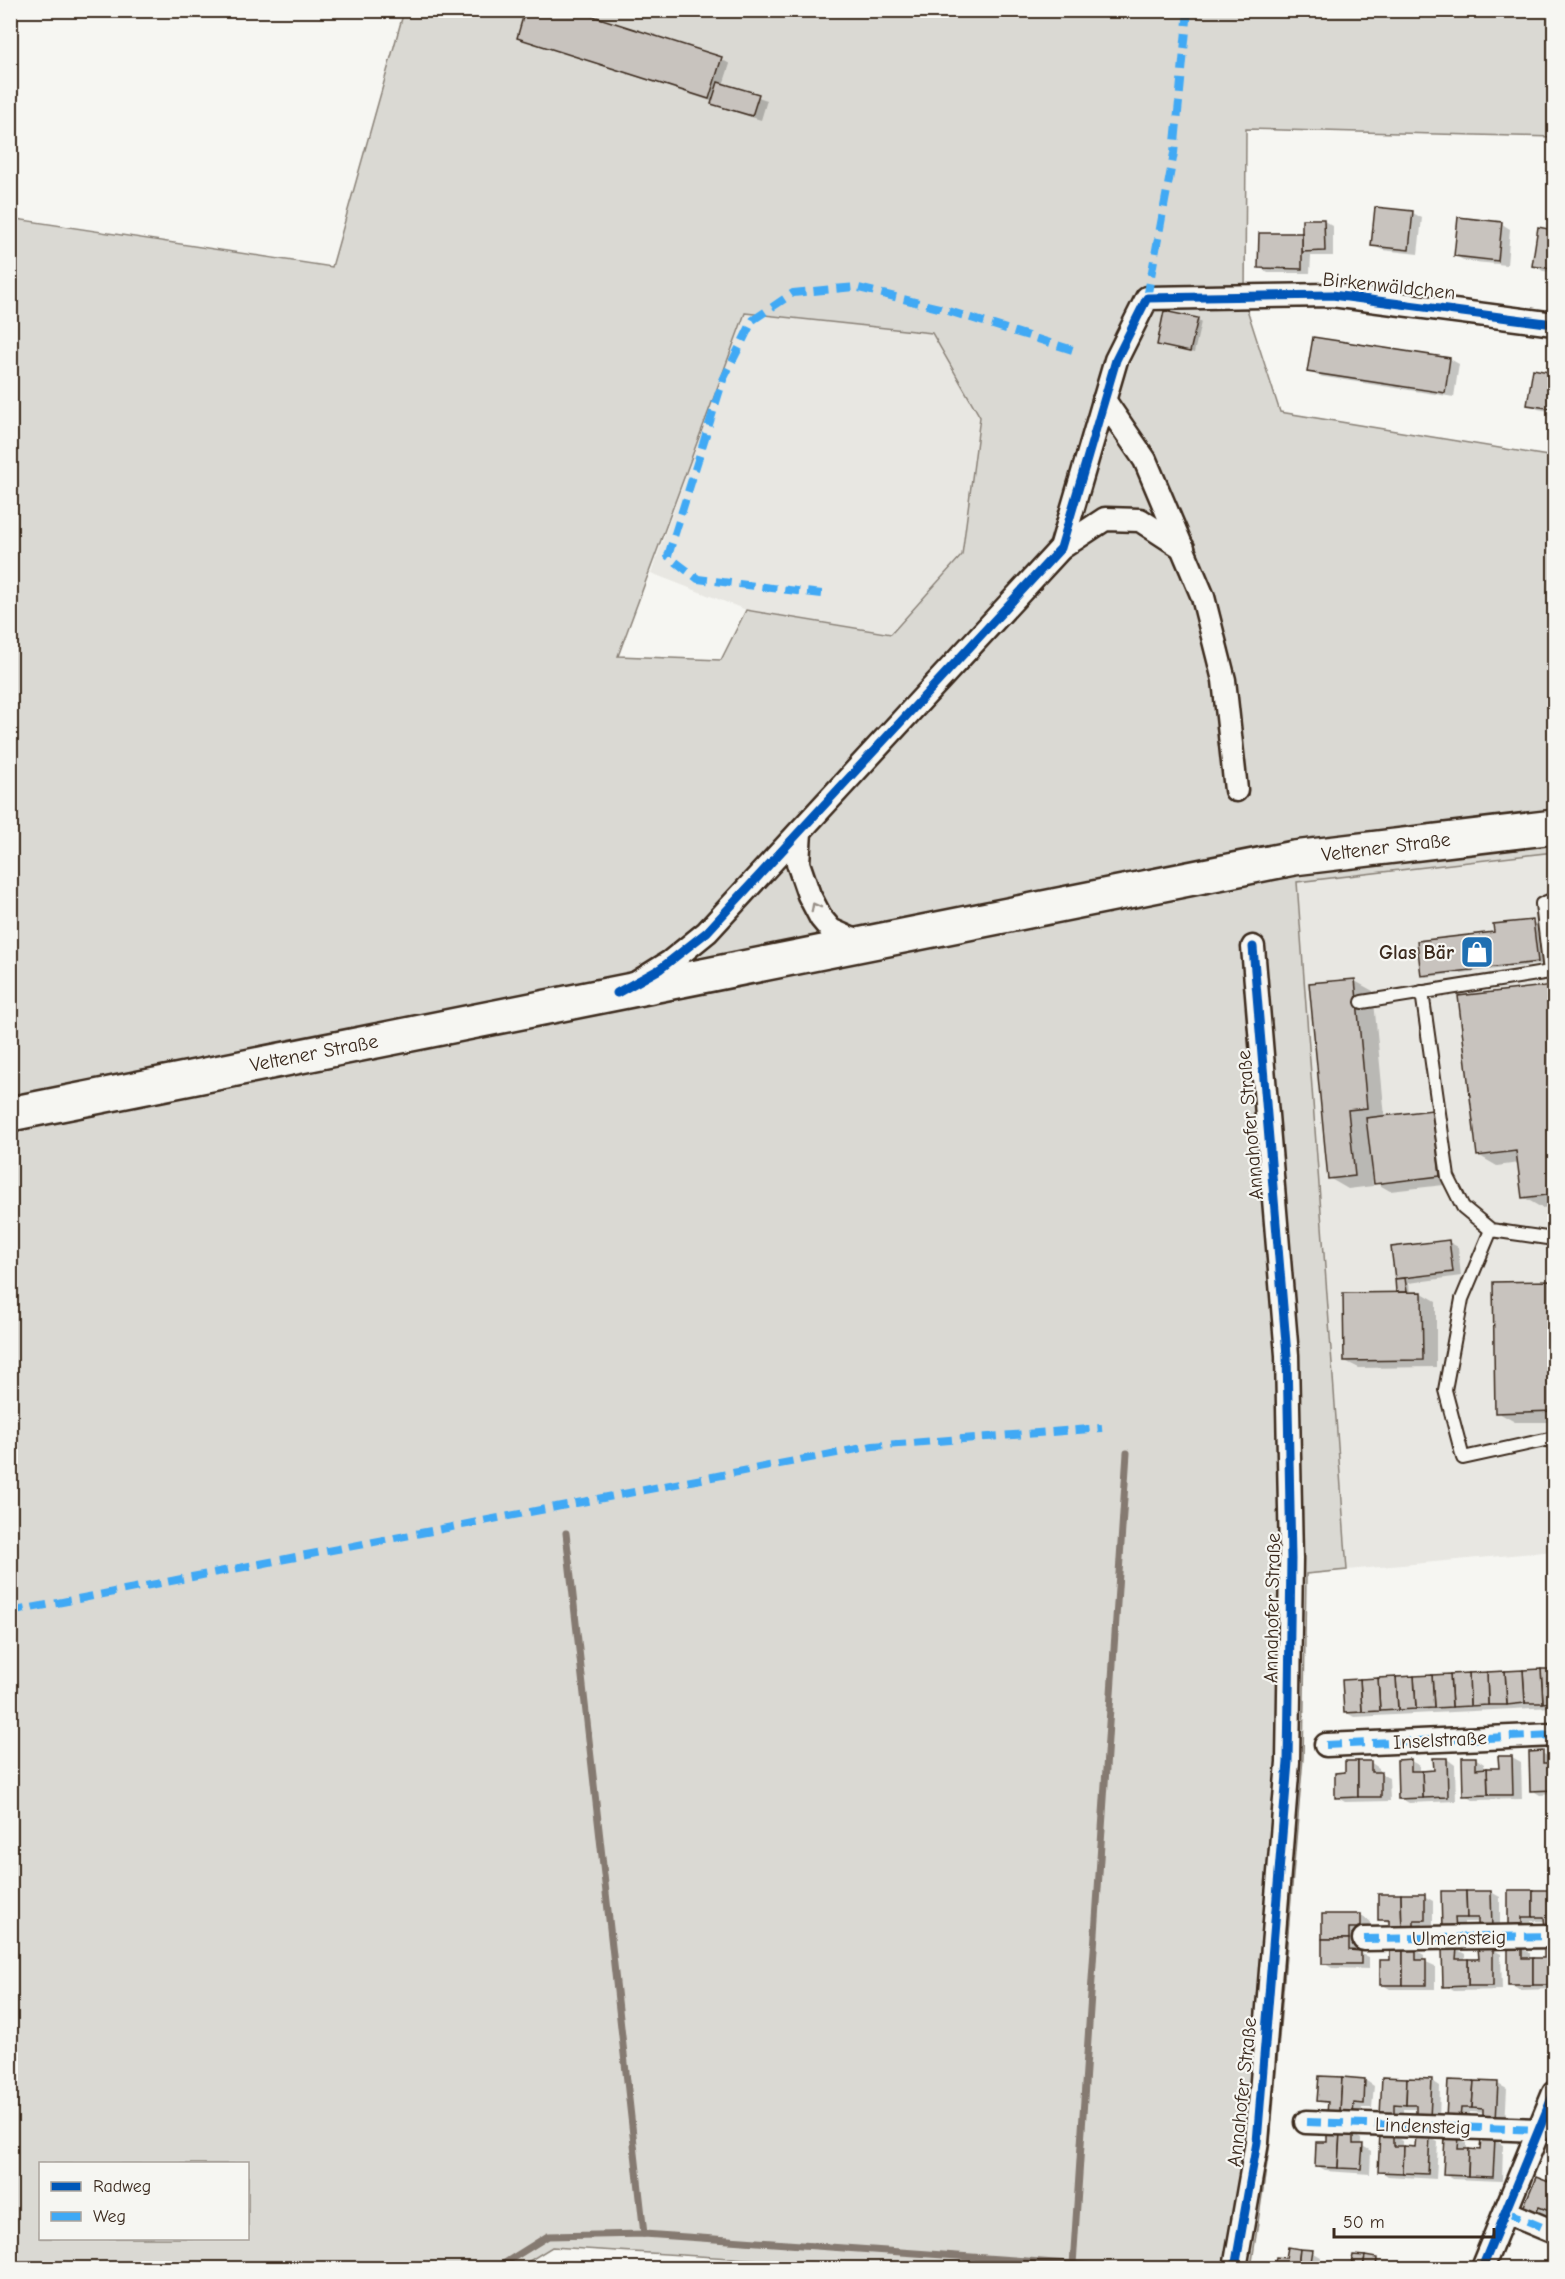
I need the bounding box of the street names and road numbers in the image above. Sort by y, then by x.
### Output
street label: Birkenwäldchen [1321,268,1457,304]
street label: Veltener Straße [1320,828,1452,866]
street label: Veltener Straße [248,1029,380,1077]
street label: Annahofer Straße [1232,1049,1268,1201]
street label: Annahofer Straße [1259,1533,1285,1683]
street label: Inselstraße [1392,1726,1488,1754]
street label: Ulmensteig [1412,1926,1506,1950]
street label: Annahofer Straße [1223,2016,1261,2168]
street label: Lindensteig [1375,2113,1471,2139]

